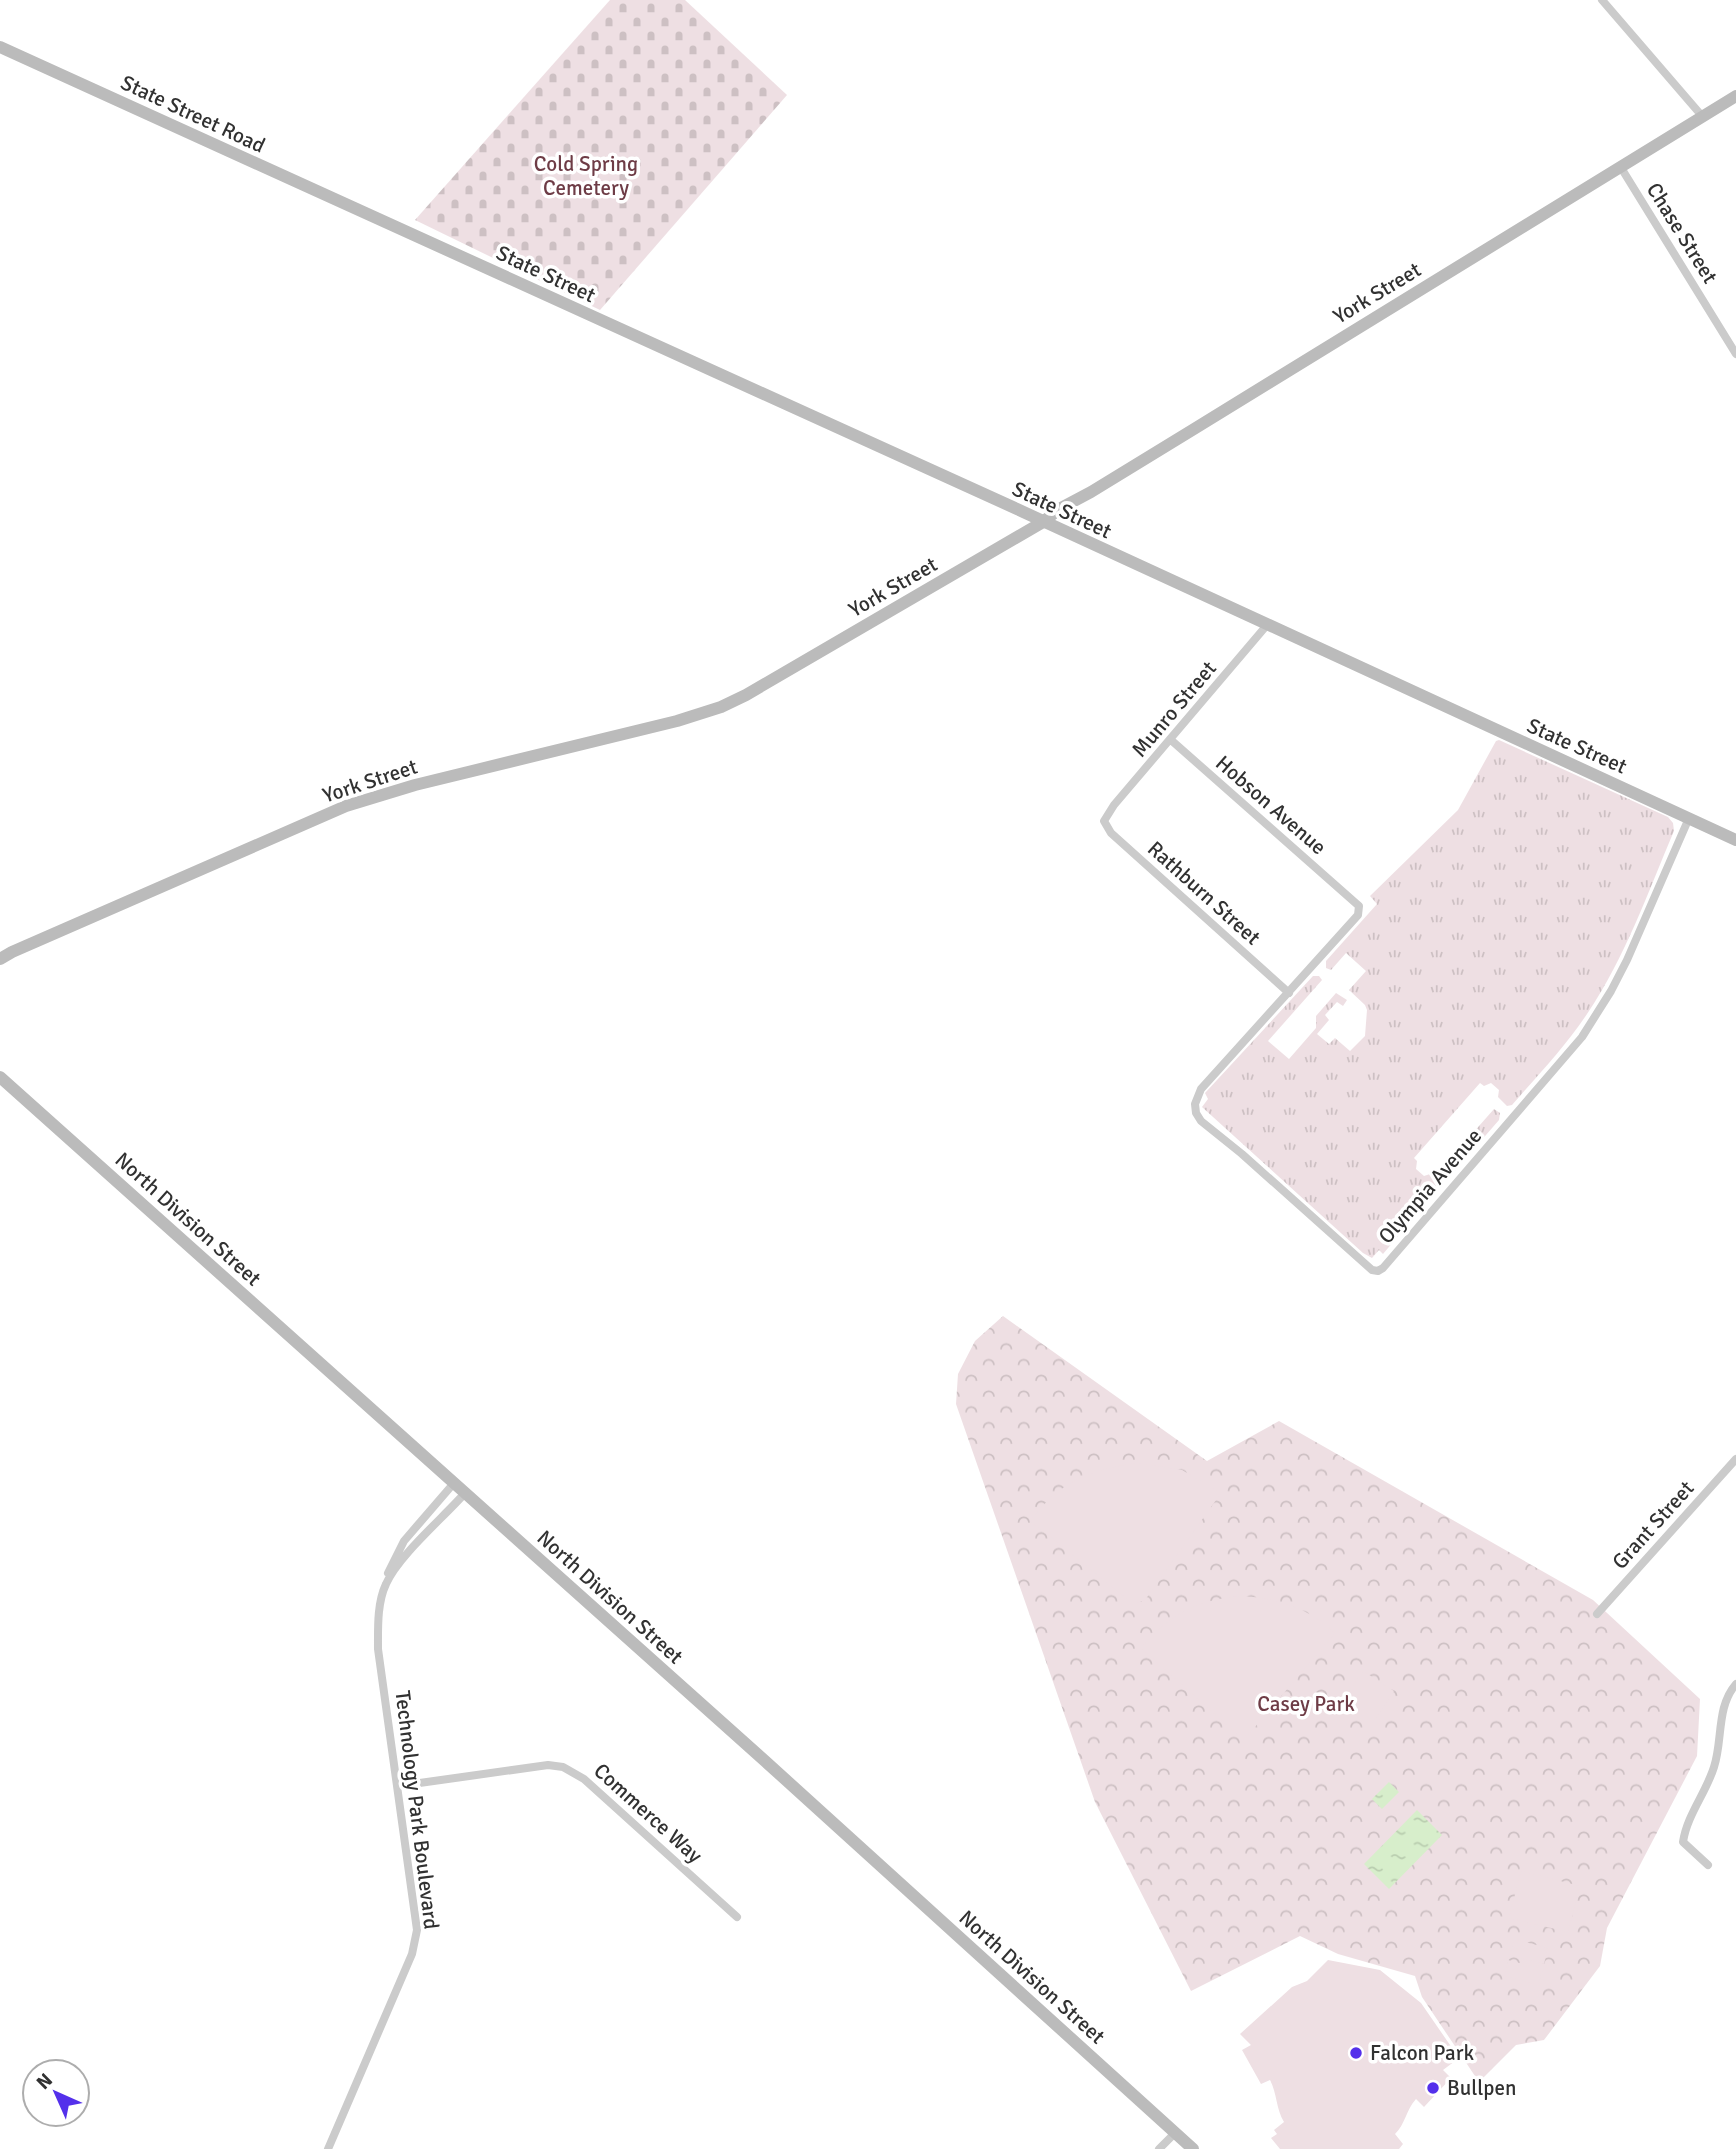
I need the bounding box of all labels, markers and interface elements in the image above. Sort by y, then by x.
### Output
street label: State Street Road [117,69,269,159]
park label: Cold Spring Cemetery [534,151,638,201]
street label: Chase Street [1641,178,1723,288]
street label: State Street [492,240,600,308]
street label: York Street [1328,257,1426,329]
street label: State Street [1008,476,1116,544]
street label: York Street [844,551,942,623]
street label: Munro Street [1126,656,1222,762]
street label: State Street [1523,712,1631,780]
street label: Hobson Avenue [1210,750,1332,860]
street label: York Street [319,754,421,808]
street label: Rathburn Street [1142,836,1266,950]
street label: Olympia Avenue [1373,1123,1487,1249]
street label: North Division Street [110,1147,266,1291]
street label: Grant Street [1607,1475,1699,1575]
street label: North Division Street [532,1525,688,1669]
street label: Technology Park Boulevard [389,1689,445,1931]
park label: Casey Park [1257,1691,1355,1717]
street label: Commerce Way [588,1758,708,1869]
street label: North Division Street [954,1905,1110,2049]
place label: Falcon Park [1370,2040,1474,2066]
marker: Falcon Park [1348,2045,1364,2061]
north arrow [21,2058,91,2128]
text: N [32,2069,58,2095]
place label: Bullpen [1447,2075,1516,2101]
marker: Bullpen [1425,2080,1441,2096]

